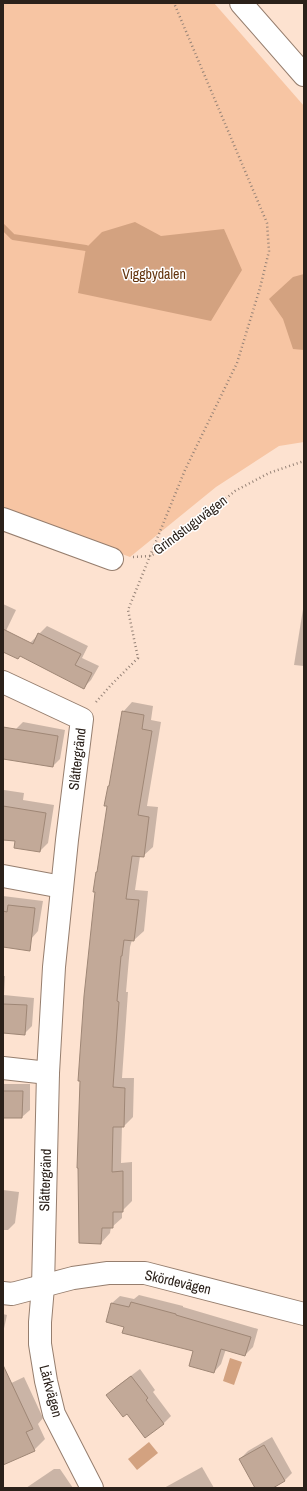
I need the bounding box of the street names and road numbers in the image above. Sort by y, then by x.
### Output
street label: Grindstuguvägen [149,491,231,559]
street label: Slåttergränd [64,727,90,791]
street label: Slåttergränd [35,1148,55,1212]
street label: Skördevägen [143,1266,213,1298]
street label: Lärkvägen [35,1363,67,1419]

